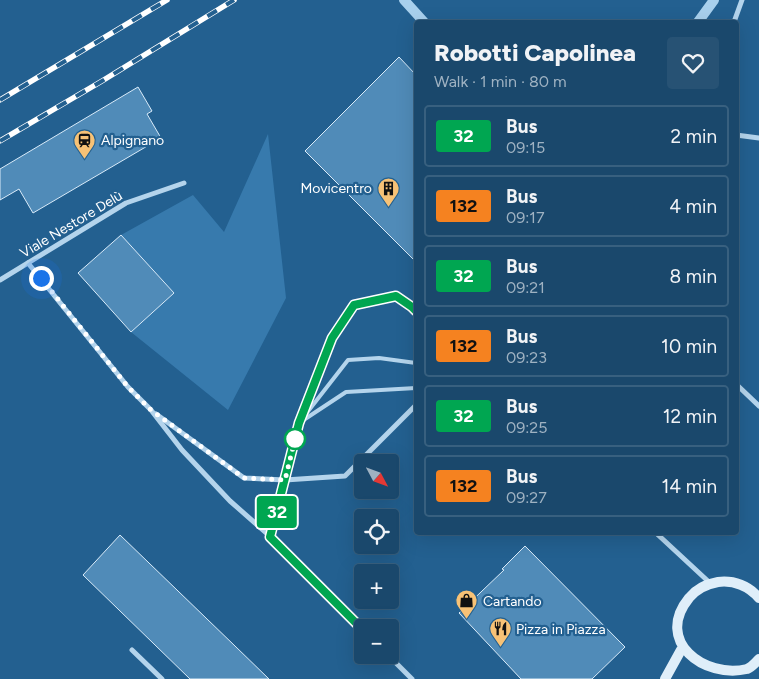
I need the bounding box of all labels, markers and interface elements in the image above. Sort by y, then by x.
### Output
button: heart [667,37,719,89]
text: Robotti Capolinea [434,38,636,67]
text: Walk · 1 min · 80 m [434,72,567,91]
text: Bus [506,115,537,138]
text: 32 [453,125,474,147]
text: 2 min [671,125,717,148]
station icon: Alpignano [73,128,97,159]
place label: Alpignano [101,132,164,149]
text: 09:15 [506,138,545,157]
building icon: Movicentro [376,176,400,207]
place label: Movicentro [301,180,372,197]
text: Bus [506,185,537,208]
street label: Viale Nestore Delù [17,187,126,262]
text: 132 [449,195,478,217]
text: 4 min [669,195,717,218]
text: 09:17 [506,208,545,227]
text: Bus [506,255,537,278]
text: 32 [453,265,474,287]
text: 8 min [669,265,717,288]
your location [29,266,54,291]
text: 09:21 [506,278,545,297]
text: Bus [506,325,537,348]
text: 132 [449,335,478,357]
text: 10 min [661,335,717,358]
text: 09:23 [506,348,547,367]
text: Bus [506,395,537,418]
text: 32 [453,405,474,427]
text: 12 min [663,405,717,428]
text: 09:25 [506,418,548,437]
unlabelled marker [284,428,306,450]
north arrow [354,454,399,499]
map controls [354,454,399,664]
text: Bus [506,465,537,488]
text: 132 [449,475,478,497]
text: 14 min [661,475,717,498]
text: 09:27 [506,488,547,507]
line badge: 32 [254,496,300,528]
text: 32 [267,501,287,523]
button: locate [354,509,399,554]
button: + [354,564,399,609]
shop icon: Cartando [455,589,479,620]
place label: Cartando [483,593,542,610]
restaurant icon: Pizza in Piazza [488,617,512,648]
button: − [354,619,399,664]
place label: Pizza in Piazza [516,621,606,638]

